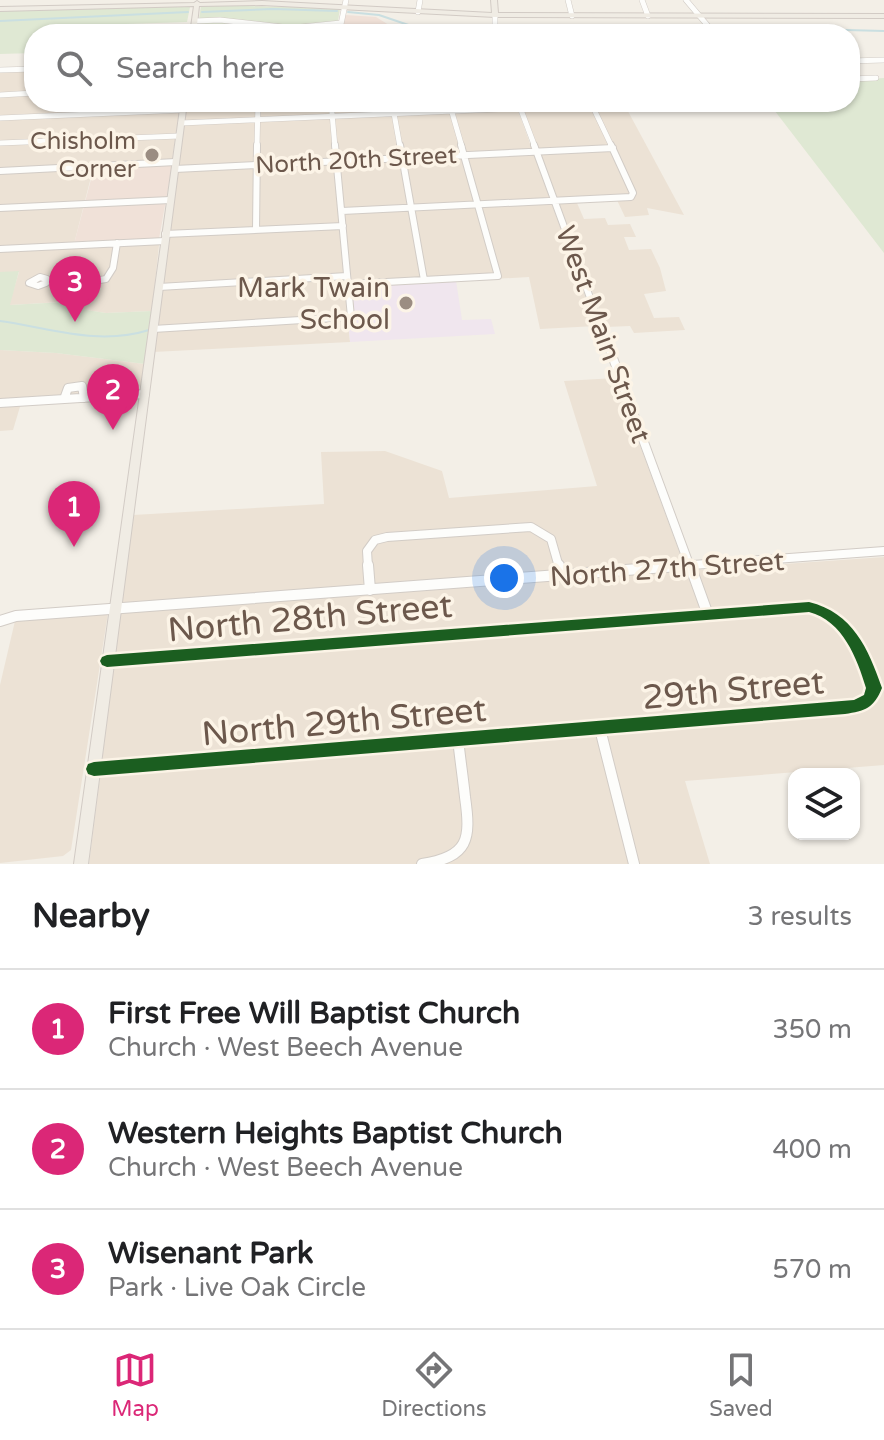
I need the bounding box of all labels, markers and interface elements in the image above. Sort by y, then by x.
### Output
search box [24,24,860,112]
icon: search [52,46,96,90]
text: Search here [116,50,285,87]
place label: Chisholm Corner [30,127,137,184]
street label: North 20th Street [255,141,457,180]
marker: Chisholm Corner [143,146,161,164]
street label: West Main Street [548,221,658,448]
pin: 3 [49,256,101,322]
place label: Mark Twain School [237,271,390,337]
marker: Mark Twain School [397,294,415,312]
pin: 2 [87,364,139,430]
pin: 1 [48,481,100,547]
street label: North 27th Street [549,544,786,594]
your location [484,558,524,598]
street label: North 28th Street [166,586,454,651]
street label: 29th Street [640,662,826,719]
street label: North 29th Street [200,690,488,755]
map controls [788,768,860,840]
button: layers [788,768,860,840]
text: Nearby [32,896,150,937]
text: 3 results [747,901,852,932]
text: First Free Will Baptist Church [108,995,520,1032]
text: 1 [50,1014,66,1045]
text: 350 m [772,1014,852,1045]
text: Church · West Beech Avenue [108,1032,463,1063]
text: Western Heights Baptist Church [108,1115,563,1152]
text: 2 [50,1134,66,1165]
text: 400 m [772,1134,852,1165]
text: Church · West Beech Avenue [108,1152,463,1183]
text: Wisenant Park [108,1235,313,1272]
text: 3 [50,1254,66,1285]
text: 570 m [772,1254,852,1285]
text: Park · Live Oak Circle [108,1272,366,1303]
tab: Map [111,1348,159,1422]
tab: Directions [381,1348,487,1422]
tab: Saved [709,1348,773,1422]

